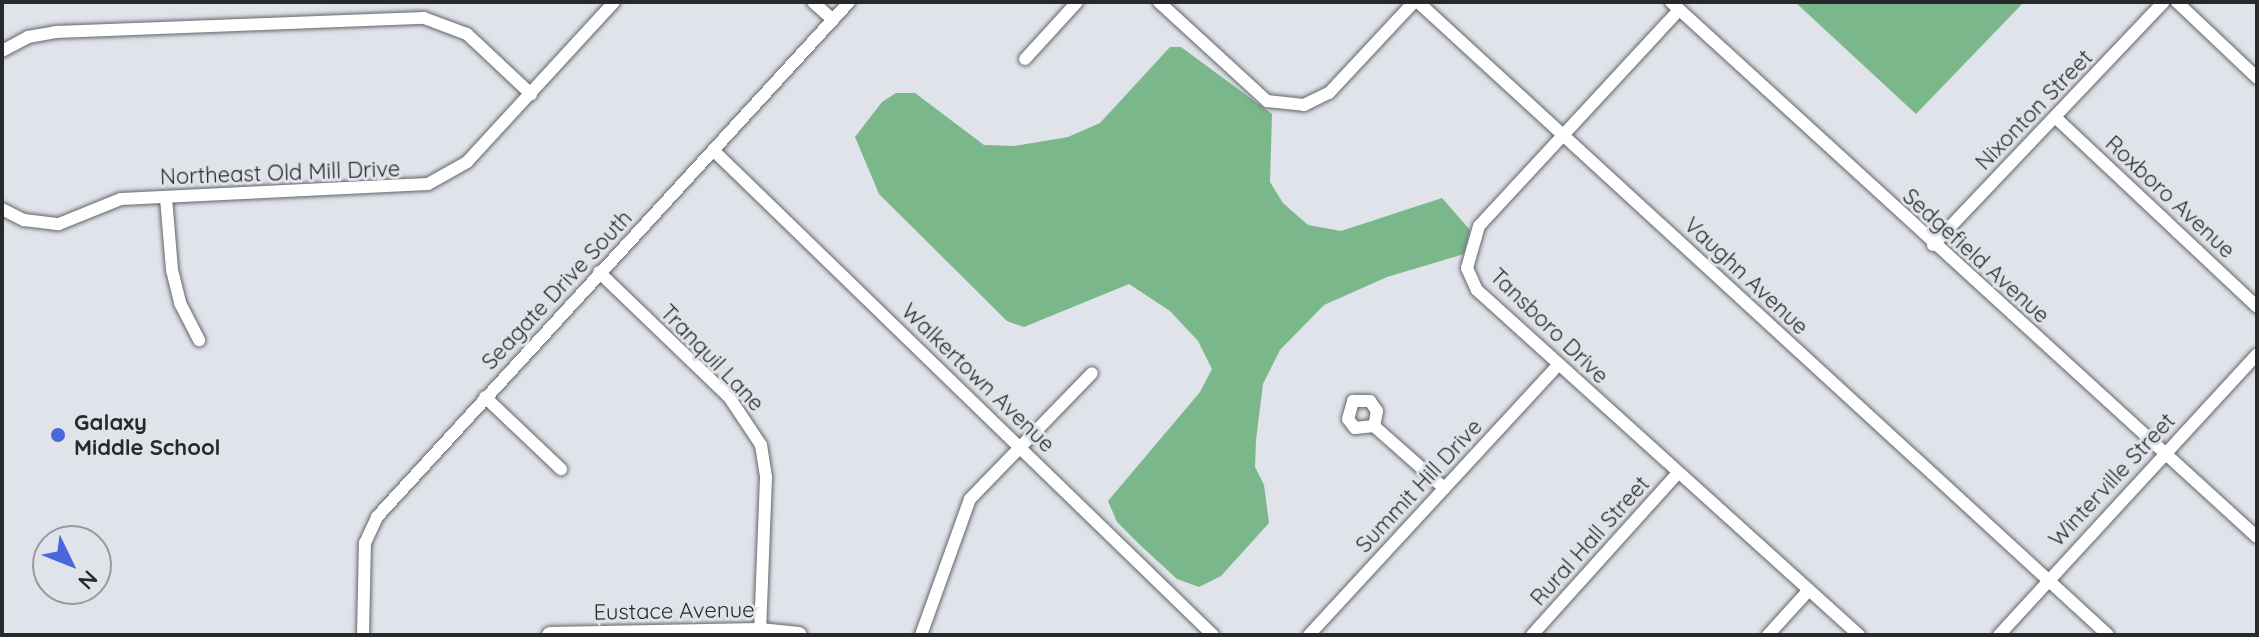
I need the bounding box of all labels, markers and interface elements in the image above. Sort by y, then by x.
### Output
street label: Nixonton Street [1970,45,2098,175]
street label: Roxboro Avenue [2100,130,2240,264]
street label: Northeast Old Mill Drive [159,156,401,190]
street label: Sedgefield Avenue [1897,183,2055,329]
street label: Seagate Drive South [476,205,638,375]
street label: Vaughn Avenue [1679,212,1813,340]
street label: Tansboro Drive [1484,263,1614,389]
street label: Walkertown Avenue [896,298,1060,458]
street label: Tranquil Lane [655,299,769,417]
street label: Winterville Street [2043,408,2181,552]
place label: Galaxy Middle School [74,409,221,460]
street label: Summit Hill Drive [1350,414,1488,558]
marker: Galaxy Middle School [49,426,67,444]
street label: Rural Hall Street [1525,471,1655,611]
north arrow [32,525,112,605]
text: N [72,565,104,595]
street label: Eustace Avenue [593,596,755,626]

